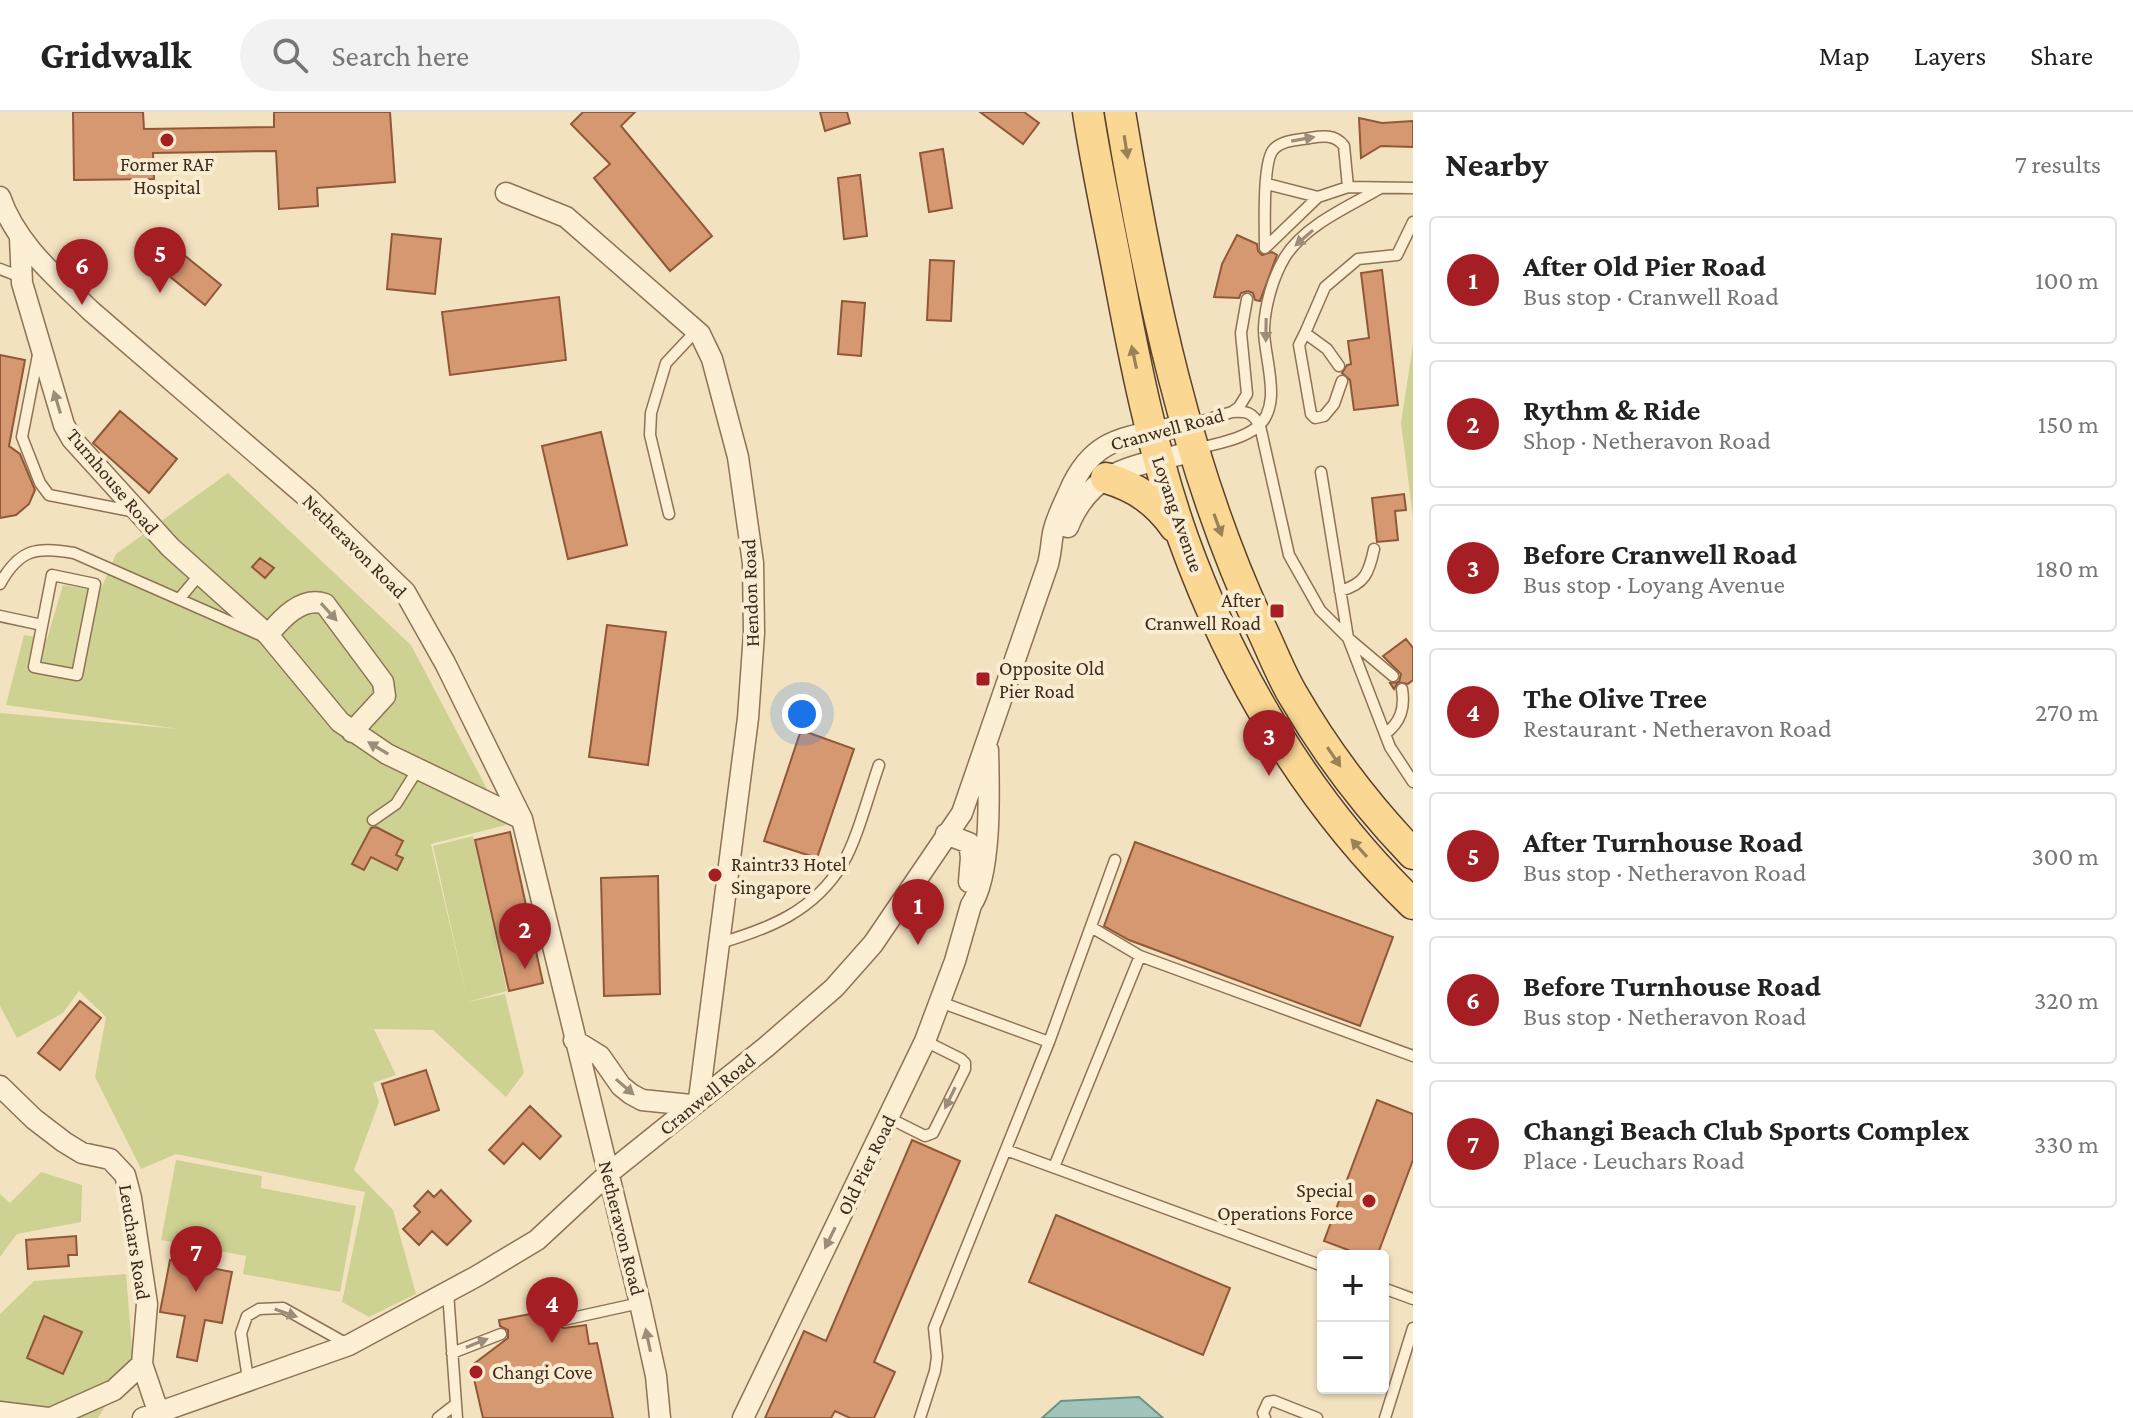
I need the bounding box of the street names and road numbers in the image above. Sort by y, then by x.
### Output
street label: Cranwell Road [1108,403,1227,455]
street label: Turnhouse Road [62,424,164,539]
street label: Loyang Avenue [1147,453,1208,575]
street label: Netheravon Road [298,489,412,603]
street label: Hendon Road [737,538,763,647]
street label: Cranwell Road [655,1048,760,1139]
street label: Old Pier Road [832,1111,900,1219]
street label: Netheravon Road [595,1158,649,1298]
street label: Leuchars Road [115,1183,155,1302]

